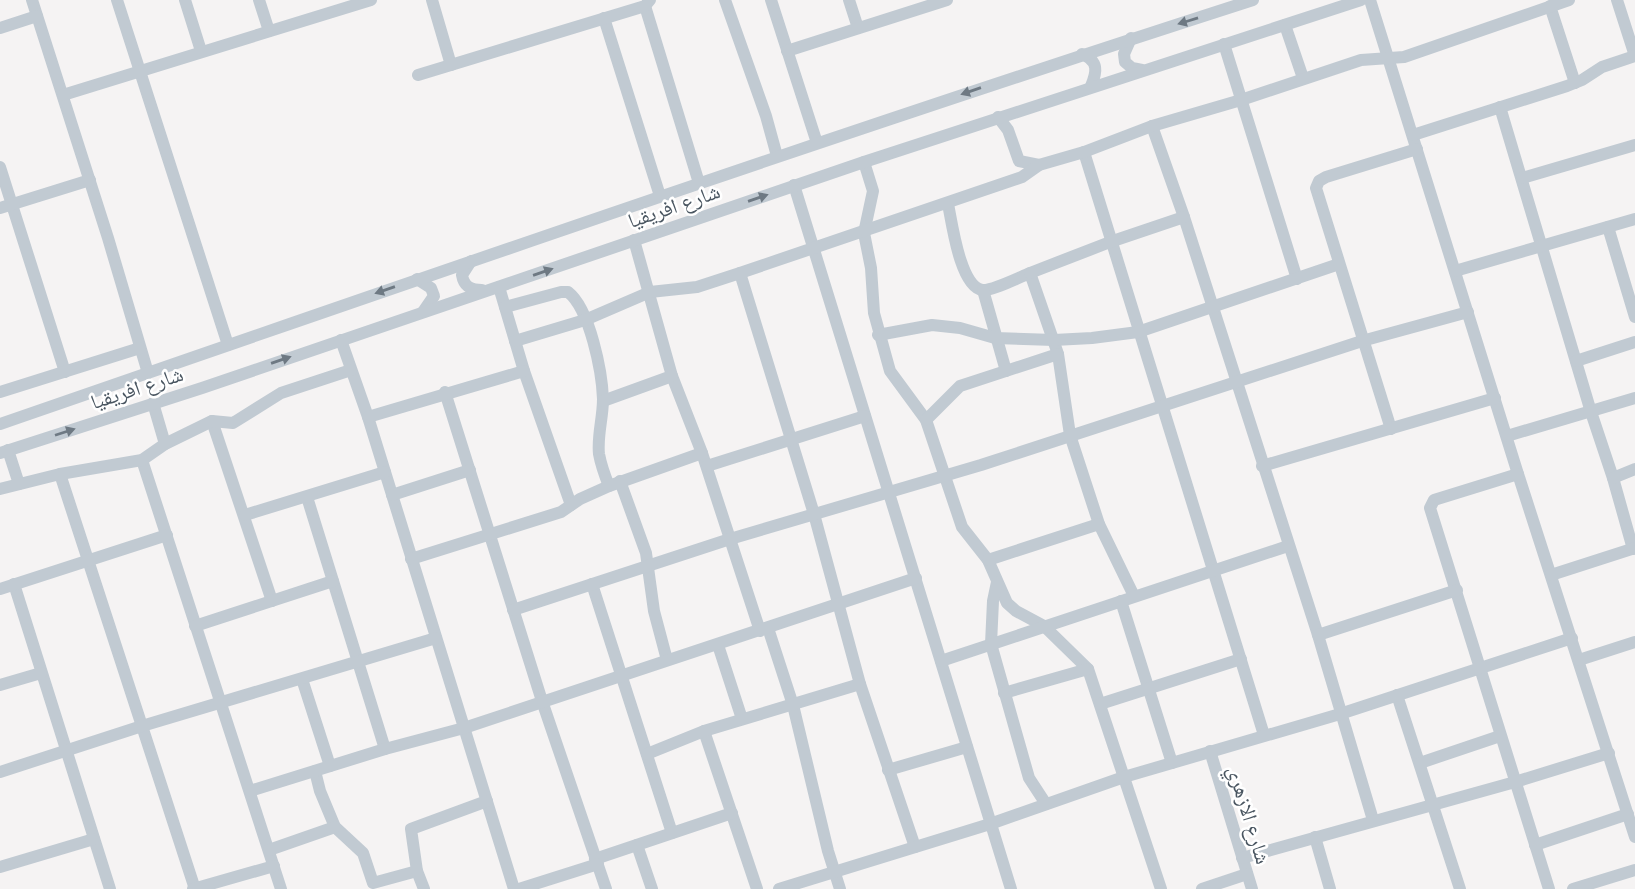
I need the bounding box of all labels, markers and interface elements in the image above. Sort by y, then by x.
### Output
one-way arrow [1177,16,1198,26]
one-way arrow [961,86,982,97]
street label: شارع افريقيا [624,177,724,234]
one-way arrow [747,192,768,203]
one-way arrow [532,266,553,277]
one-way arrow [374,285,395,296]
one-way arrow [270,354,291,365]
street label: شارع افريقيا [87,360,187,415]
one-way arrow [55,426,76,437]
street label: شارع الازهري [1219,762,1277,868]

